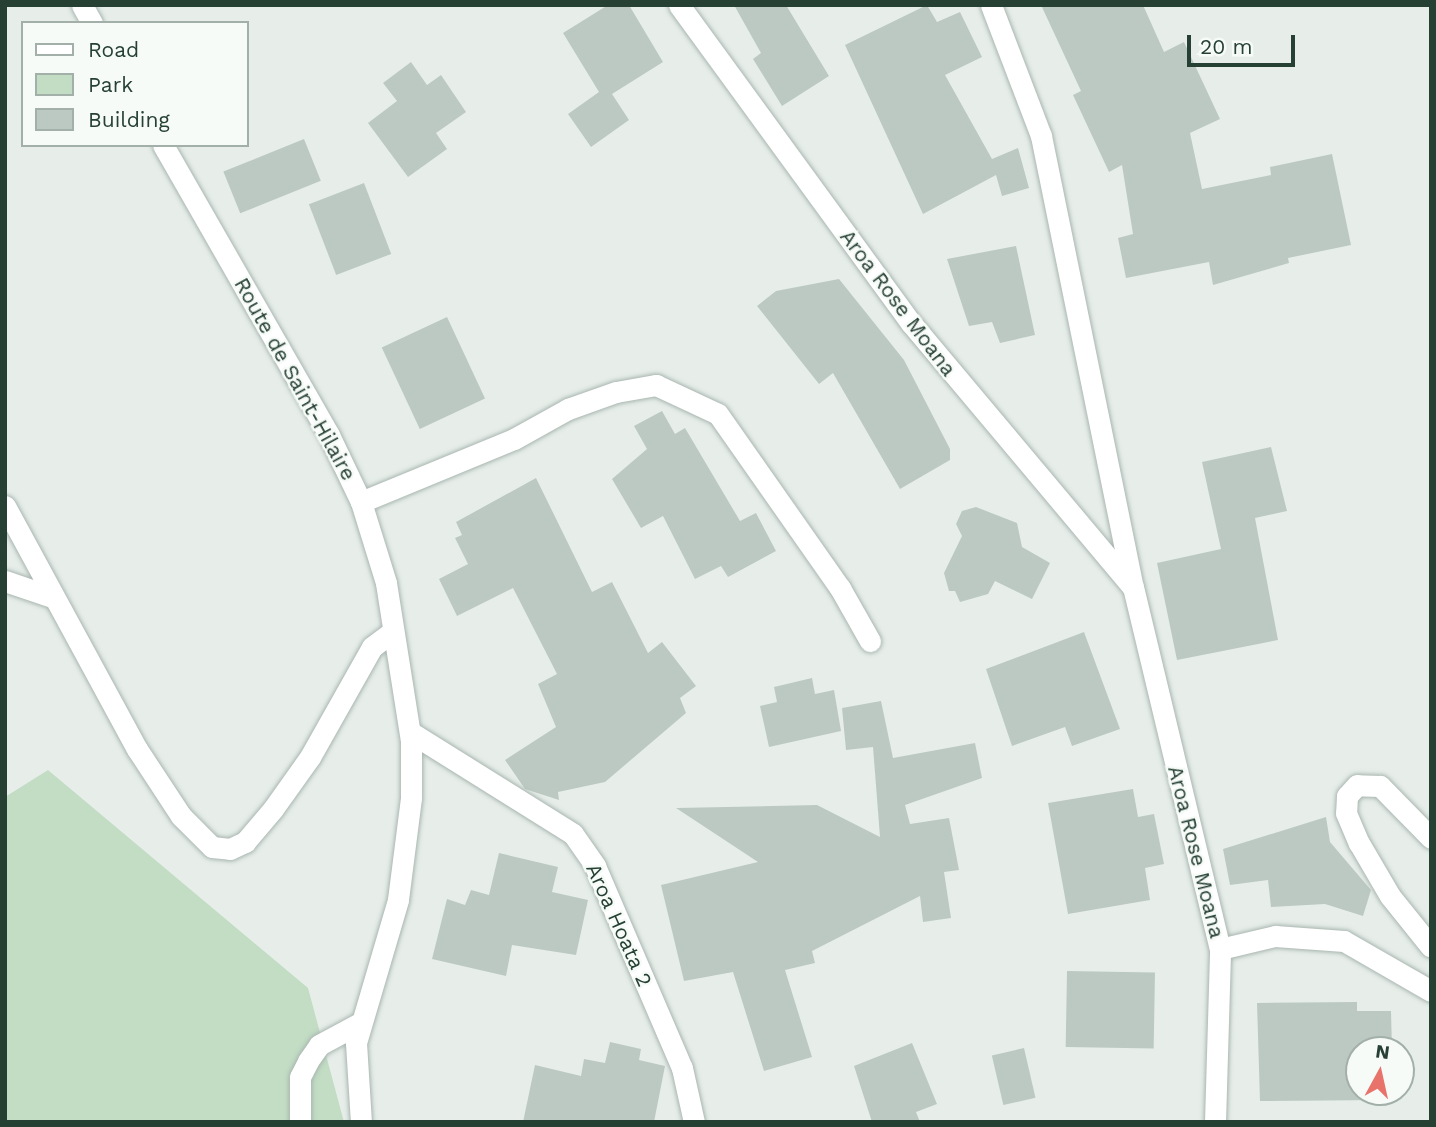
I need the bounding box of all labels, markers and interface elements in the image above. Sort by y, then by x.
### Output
legend [21,21,248,147]
scale bar [1191,21,1300,65]
text: 20 m [1200,34,1252,59]
text: Road [88,37,139,62]
text: Park [88,72,133,97]
text: Building [88,107,170,132]
street label: Aroa Rose Moana [835,225,961,381]
street label: Route de Saint-Hilaire [229,273,361,485]
street label: Aroa Rose Moana [1162,763,1230,941]
street label: Aroa Hoata 2 [580,859,658,991]
north arrow [1345,1036,1415,1106]
text: N [1374,1039,1391,1064]

